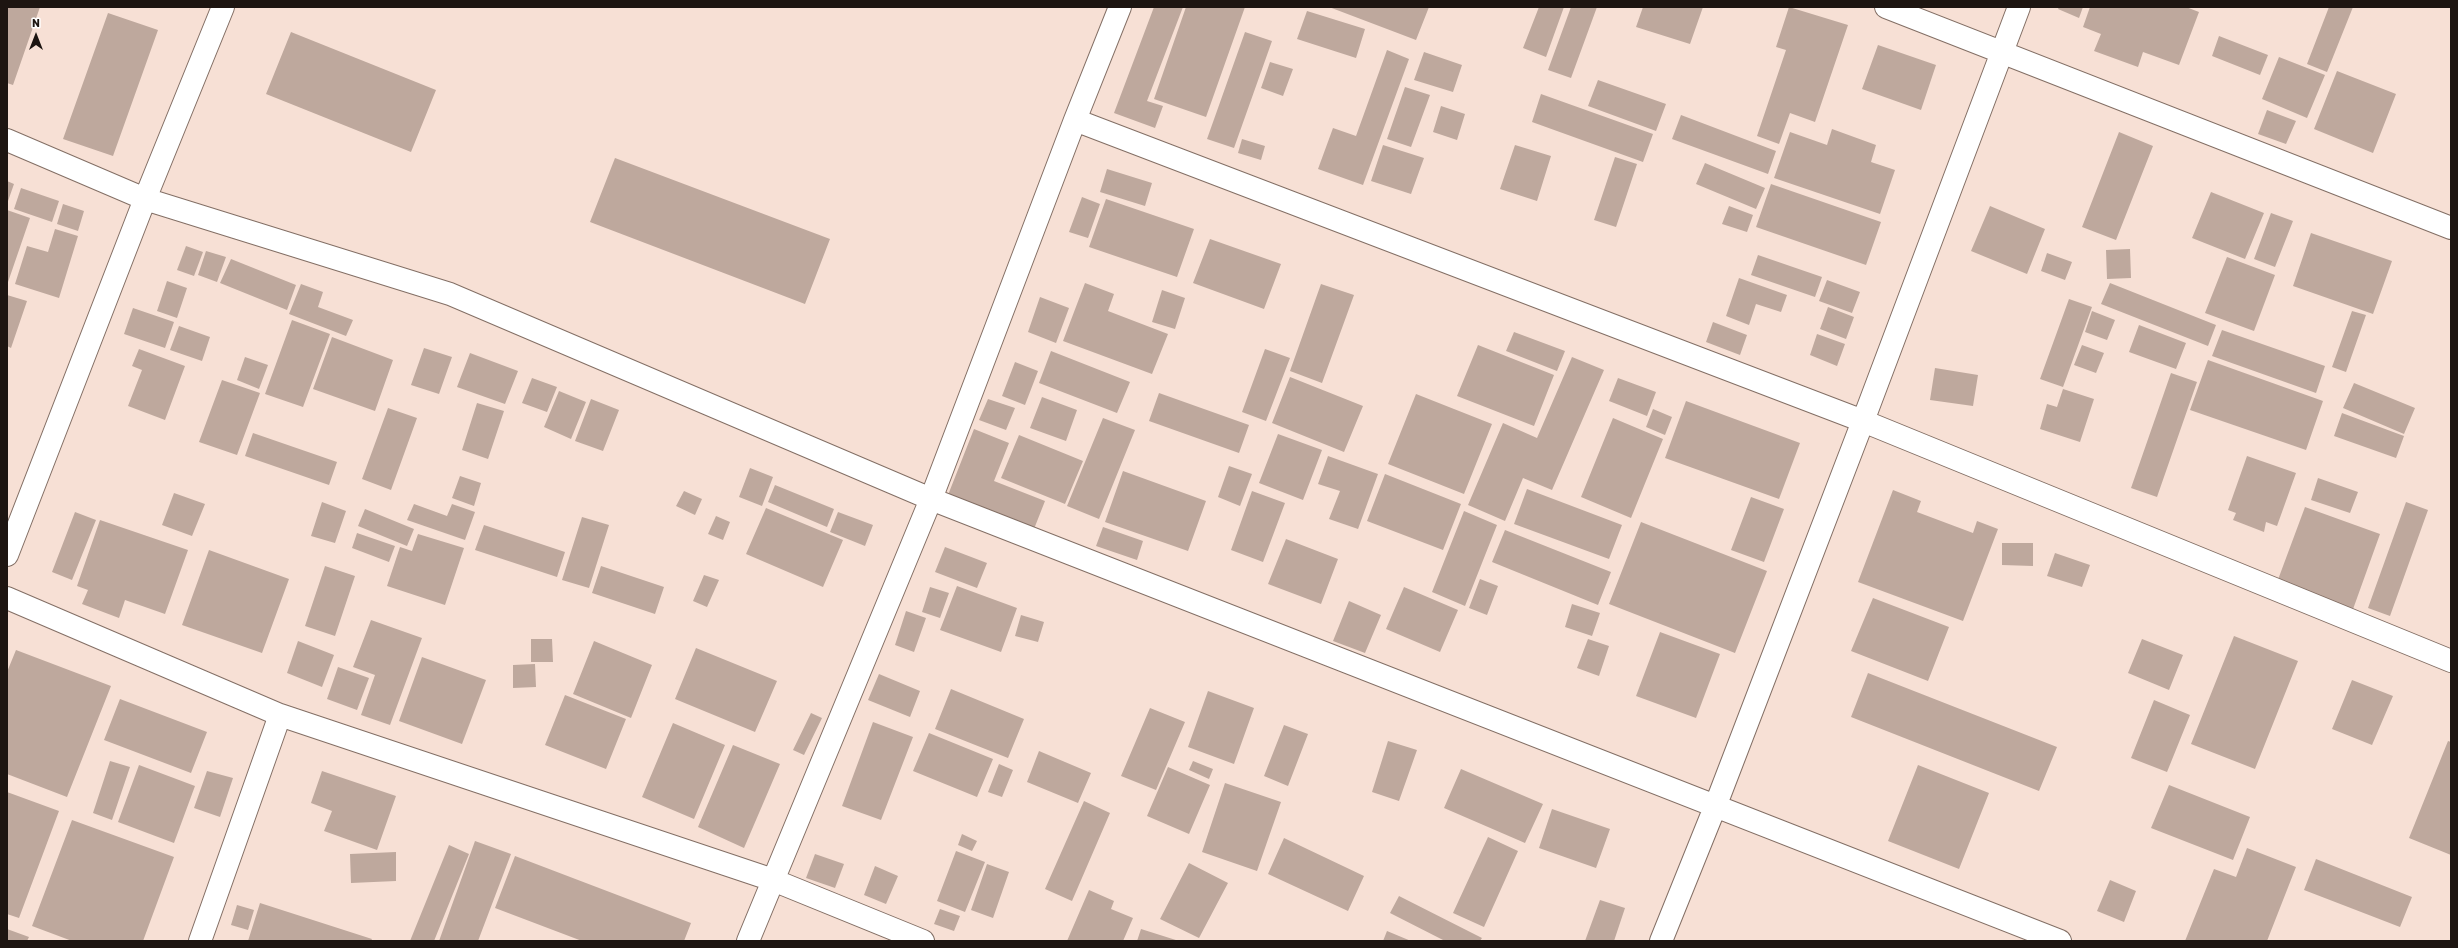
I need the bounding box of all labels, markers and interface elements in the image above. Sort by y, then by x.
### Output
north arrow [16,16,56,56]
text: N [32,17,40,30]

